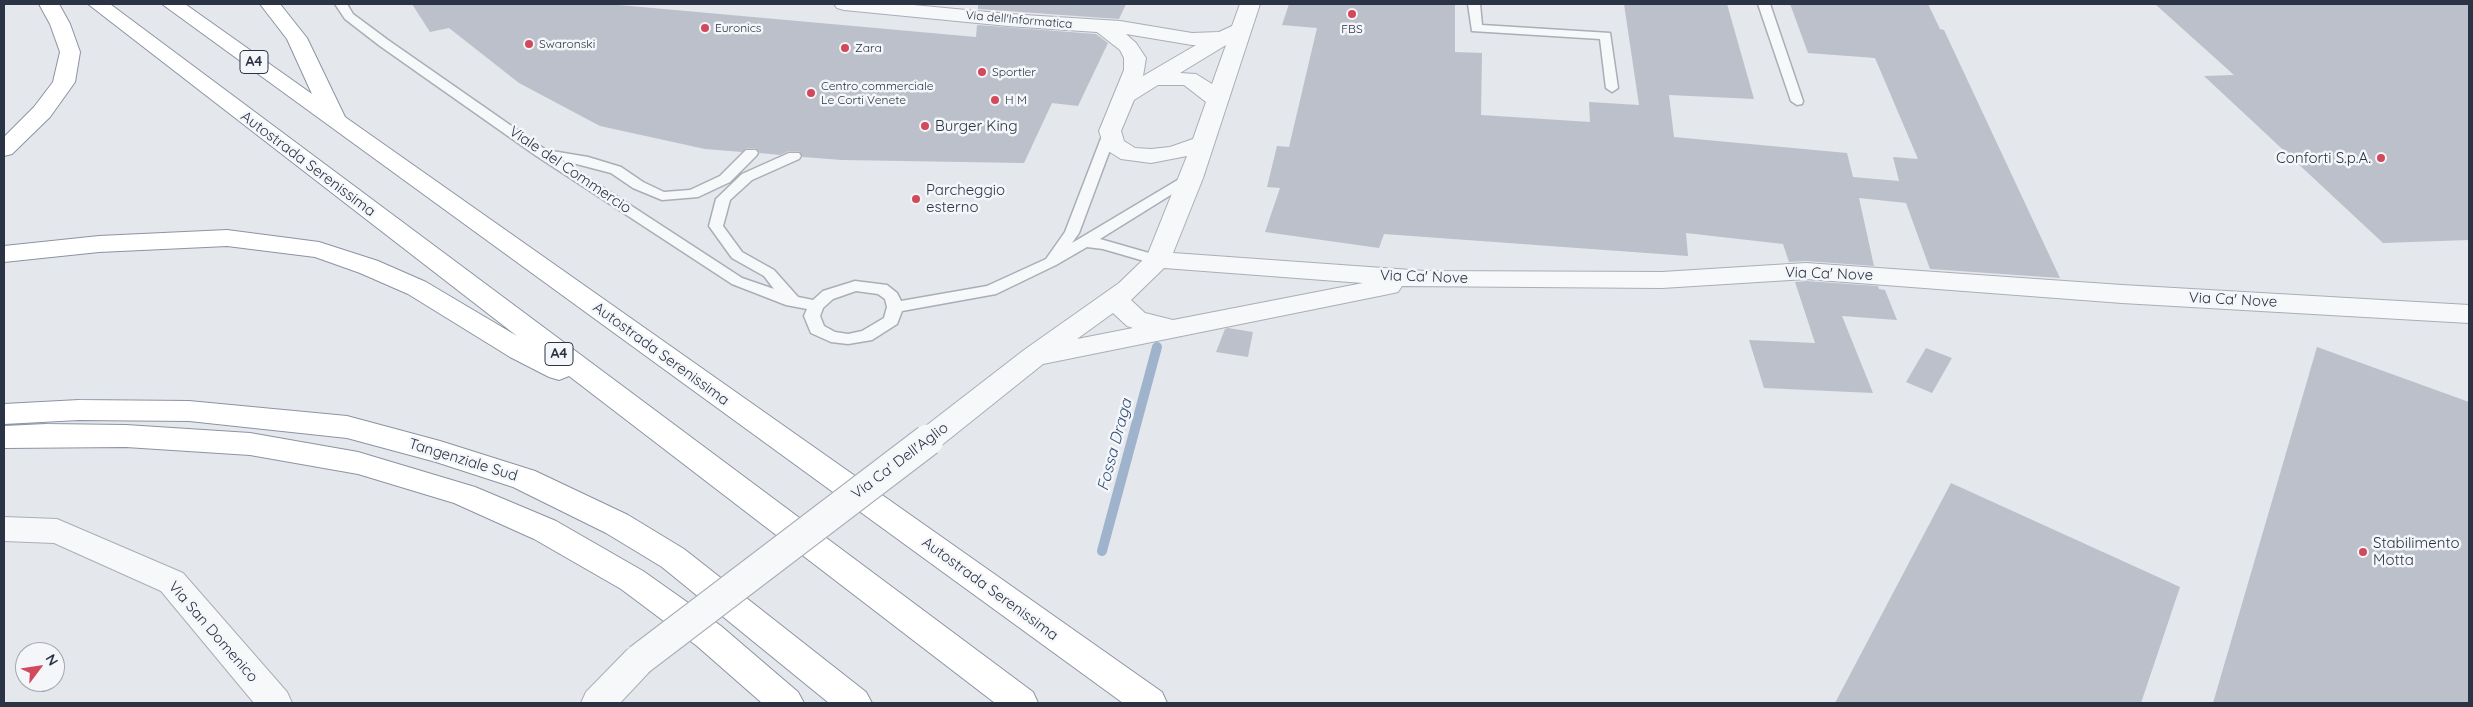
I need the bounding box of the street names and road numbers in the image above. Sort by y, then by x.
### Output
street label: Via dell'Informatica [965,8,1073,32]
road number: A4 [240,51,268,74]
street label: Autostrada Serenissima [237,107,379,221]
street label: Viale del Commercio [506,122,634,218]
street label: Via Ca' Nove [1784,263,1874,285]
street label: Via Ca' Nove [1379,266,1469,288]
street label: Via Ca' Nove [2188,289,2278,311]
street label: Autostrada Serenissima [589,299,733,409]
road number: A4 [545,342,573,366]
street label: Via Ca' Dell'Aglio [848,419,952,503]
street label: Tangenziale Sud [406,435,520,485]
street label: Autostrada Serenissima [918,534,1062,644]
street label: Via San Domenico [164,578,262,686]

